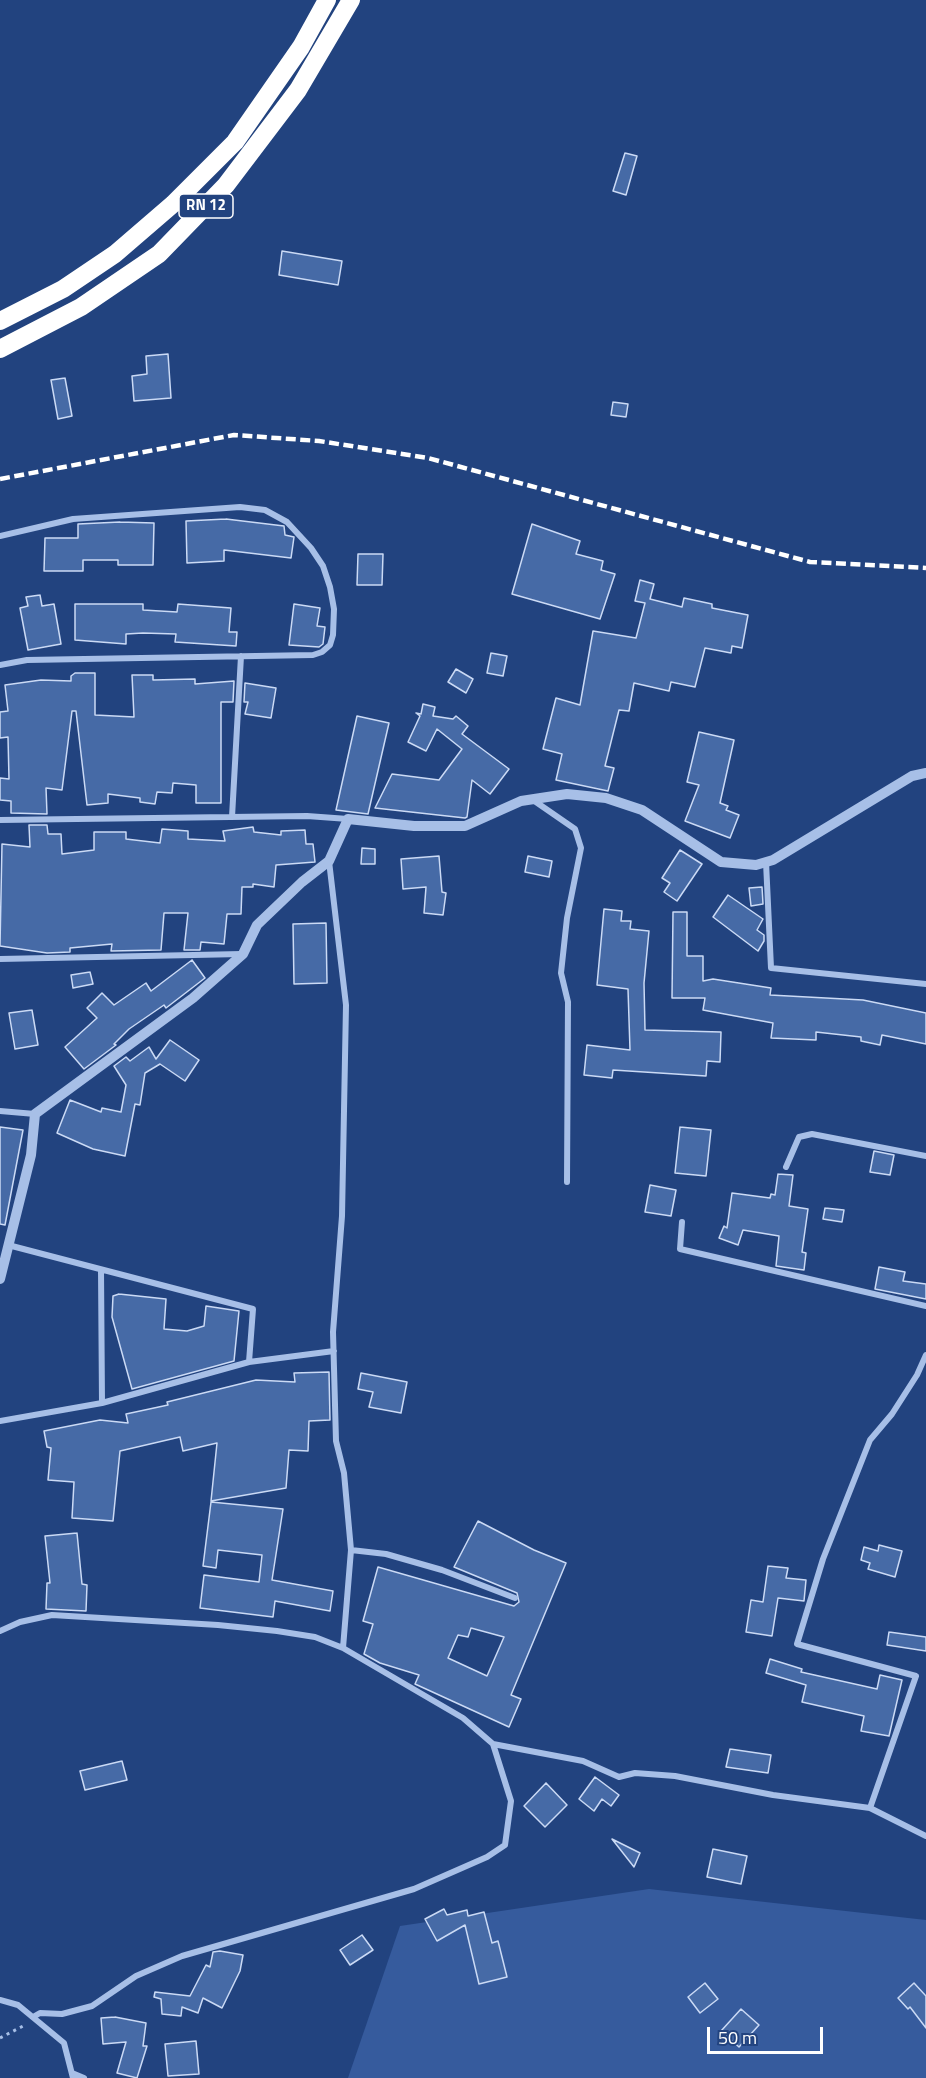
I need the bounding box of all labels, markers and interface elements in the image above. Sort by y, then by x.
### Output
road number: RN 12 [179,194,233,218]
scale bar [710,2015,826,2053]
text: 50 m [718,2024,757,2051]

